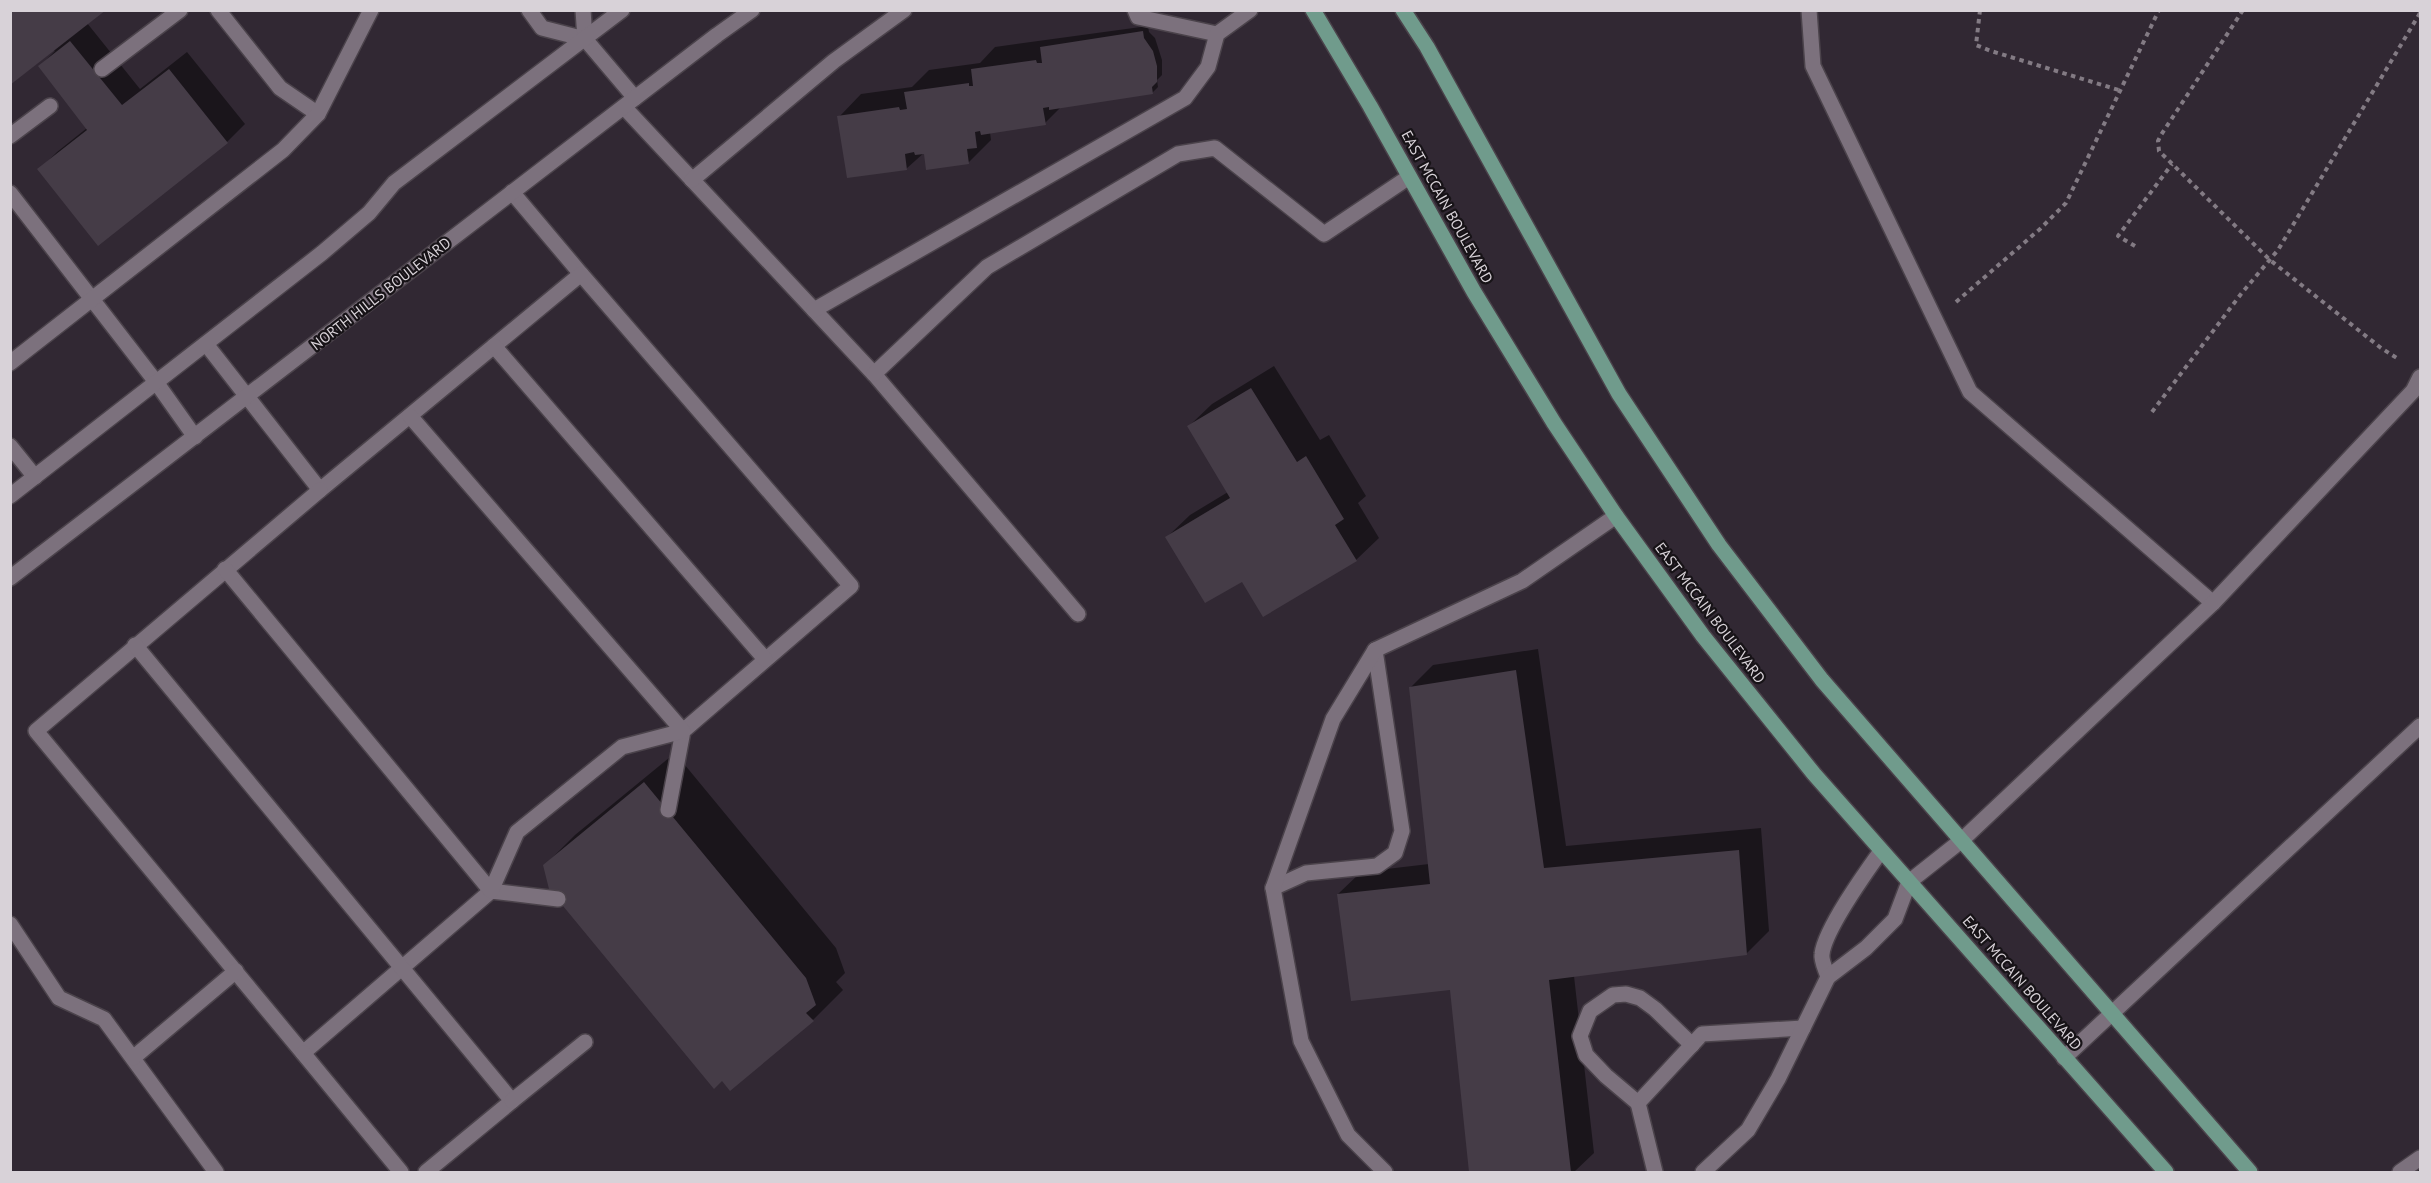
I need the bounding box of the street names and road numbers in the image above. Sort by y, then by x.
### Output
street label: EAST MCCAIN BOULEVARD [1397,127,1497,287]
street label: NORTH HILLS BOULEVARD [307,233,455,354]
street label: EAST MCCAIN BOULEVARD [1651,538,1770,687]
street label: EAST MCCAIN BOULEVARD [1959,912,2086,1054]

